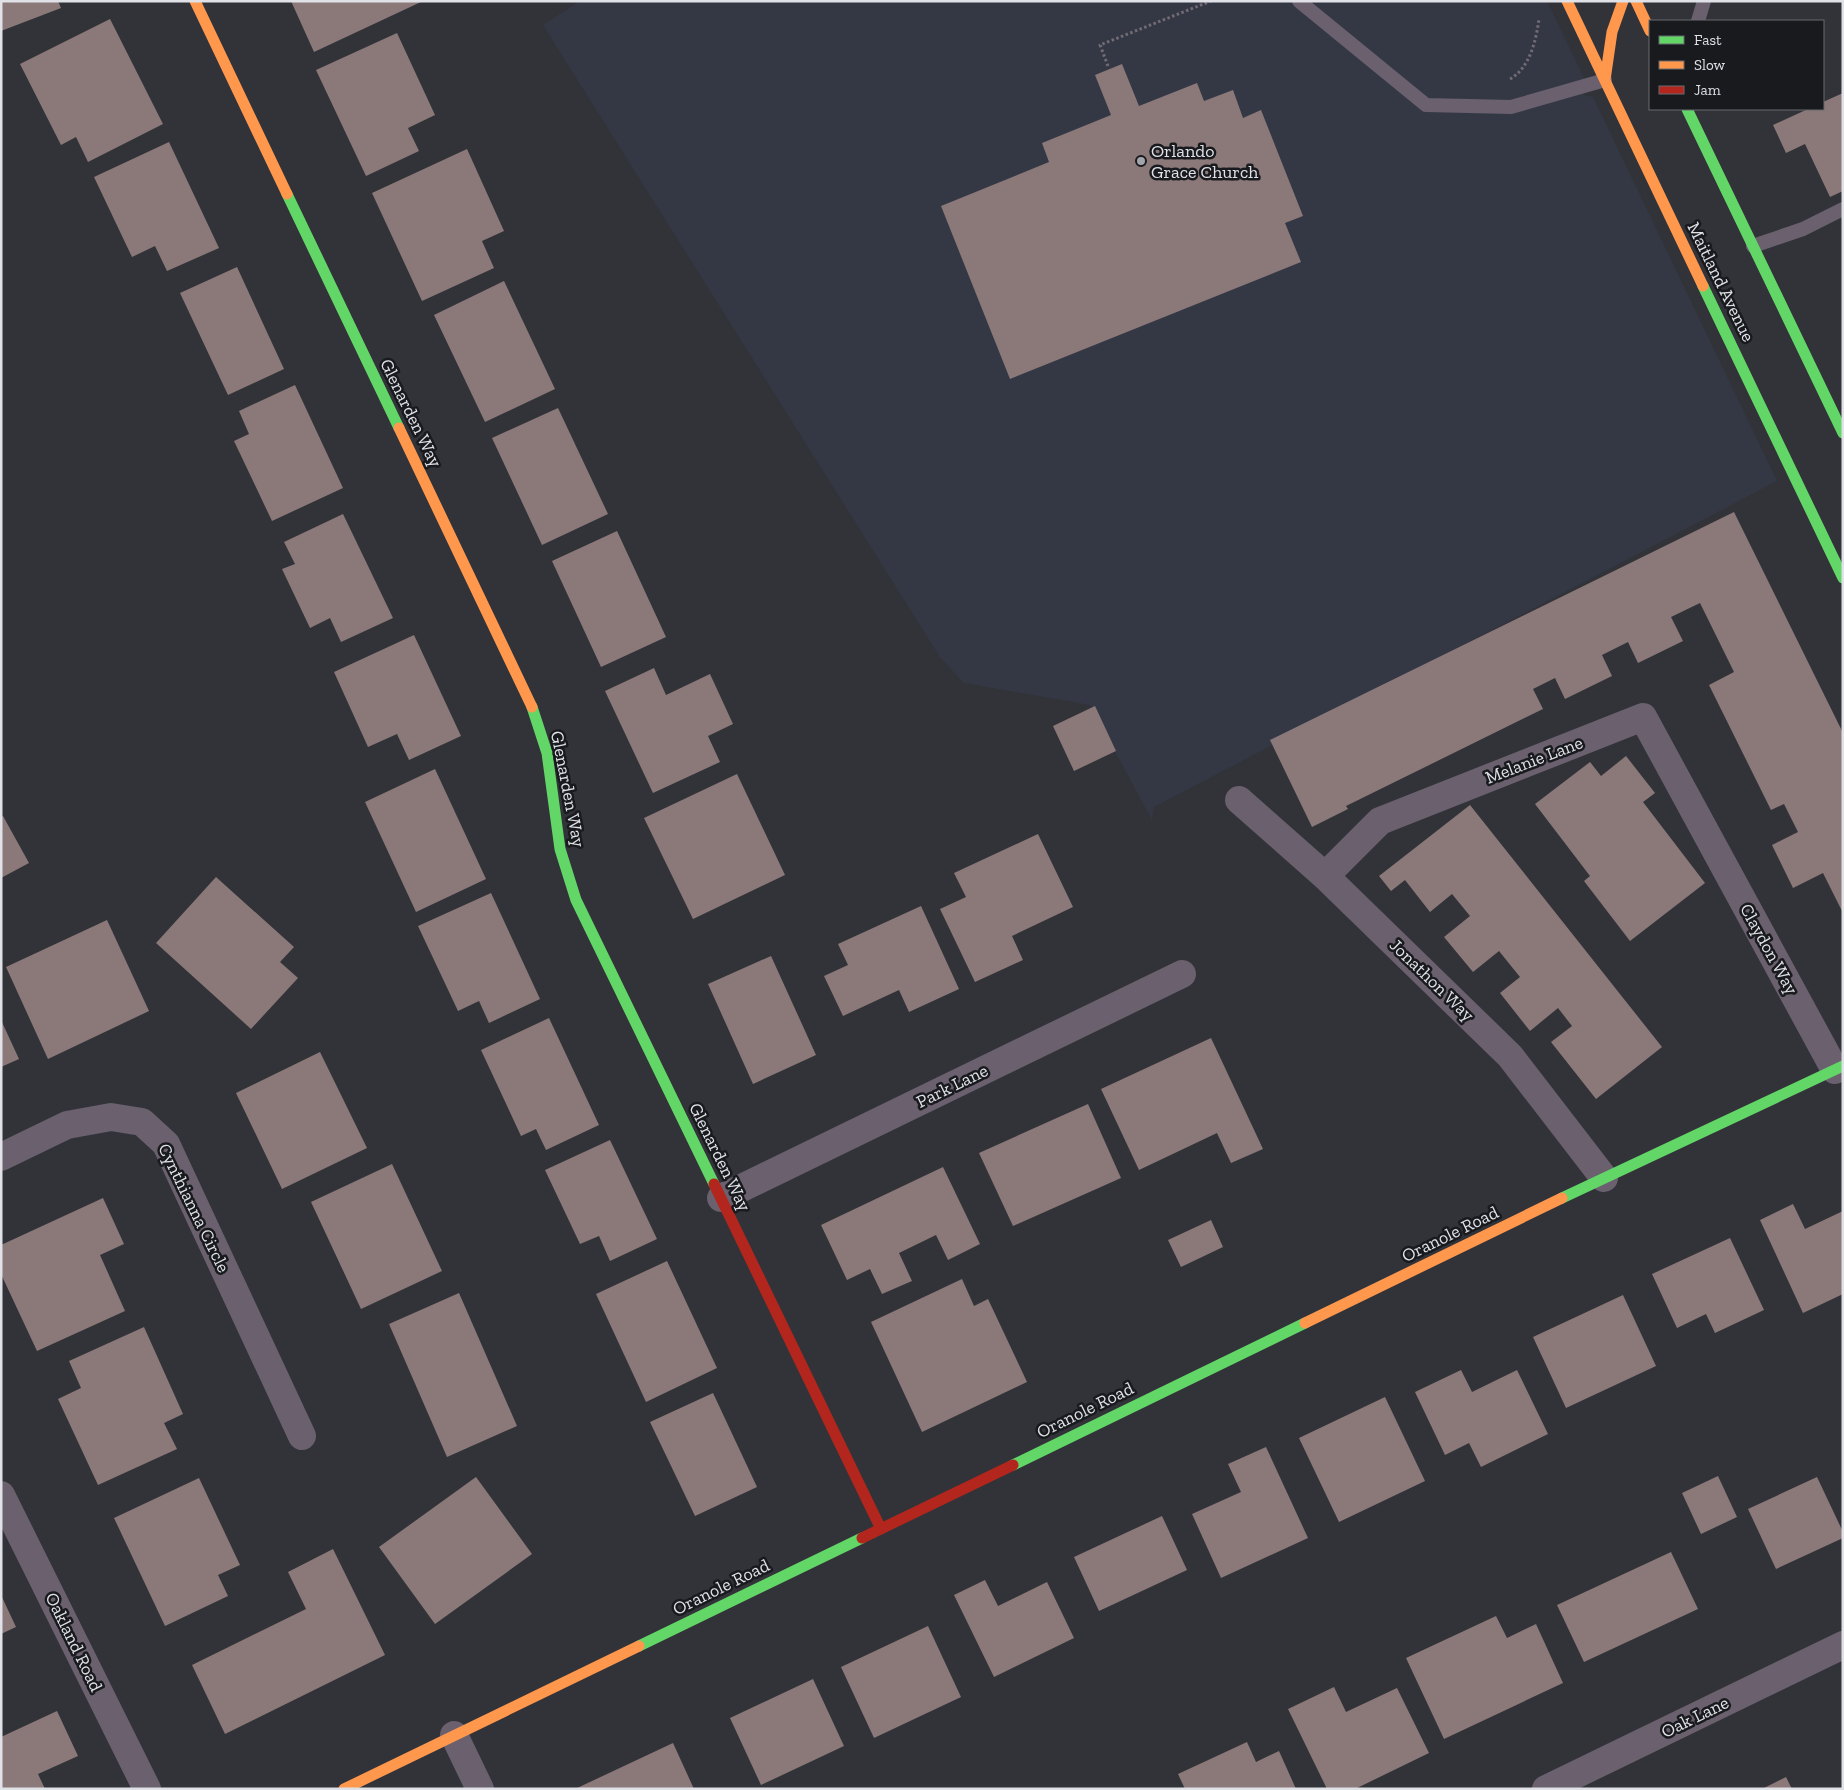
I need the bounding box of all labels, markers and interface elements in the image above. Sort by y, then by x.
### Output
legend [1649,20,1824,110]
text: Fast [1694,31,1722,49]
text: Slow [1694,56,1726,74]
text: Jam [1694,81,1721,99]
place label: Orlando Grace Church [1151,140,1258,183]
marker: Orlando Grace Church [1135,155,1147,167]
street label: Maitland Avenue [1683,219,1759,345]
street label: Glenarden Way [375,355,447,472]
street label: Glenarden Way [546,729,590,850]
street label: Melanie Lane [1482,731,1586,789]
street label: Claydon Way [1735,900,1803,999]
street label: Jonathon Way [1385,934,1480,1026]
street label: Park Lane [913,1059,991,1113]
street label: Glenarden Way [684,1099,756,1216]
street label: Cynthianna Circle [153,1140,235,1276]
street label: Oranole Road [1398,1201,1502,1267]
street label: Oranole Road [1033,1377,1137,1443]
street label: Oranole Road [669,1554,773,1620]
street label: Oakland Road [41,1589,108,1695]
street label: Oak Lane [1658,1691,1732,1743]

